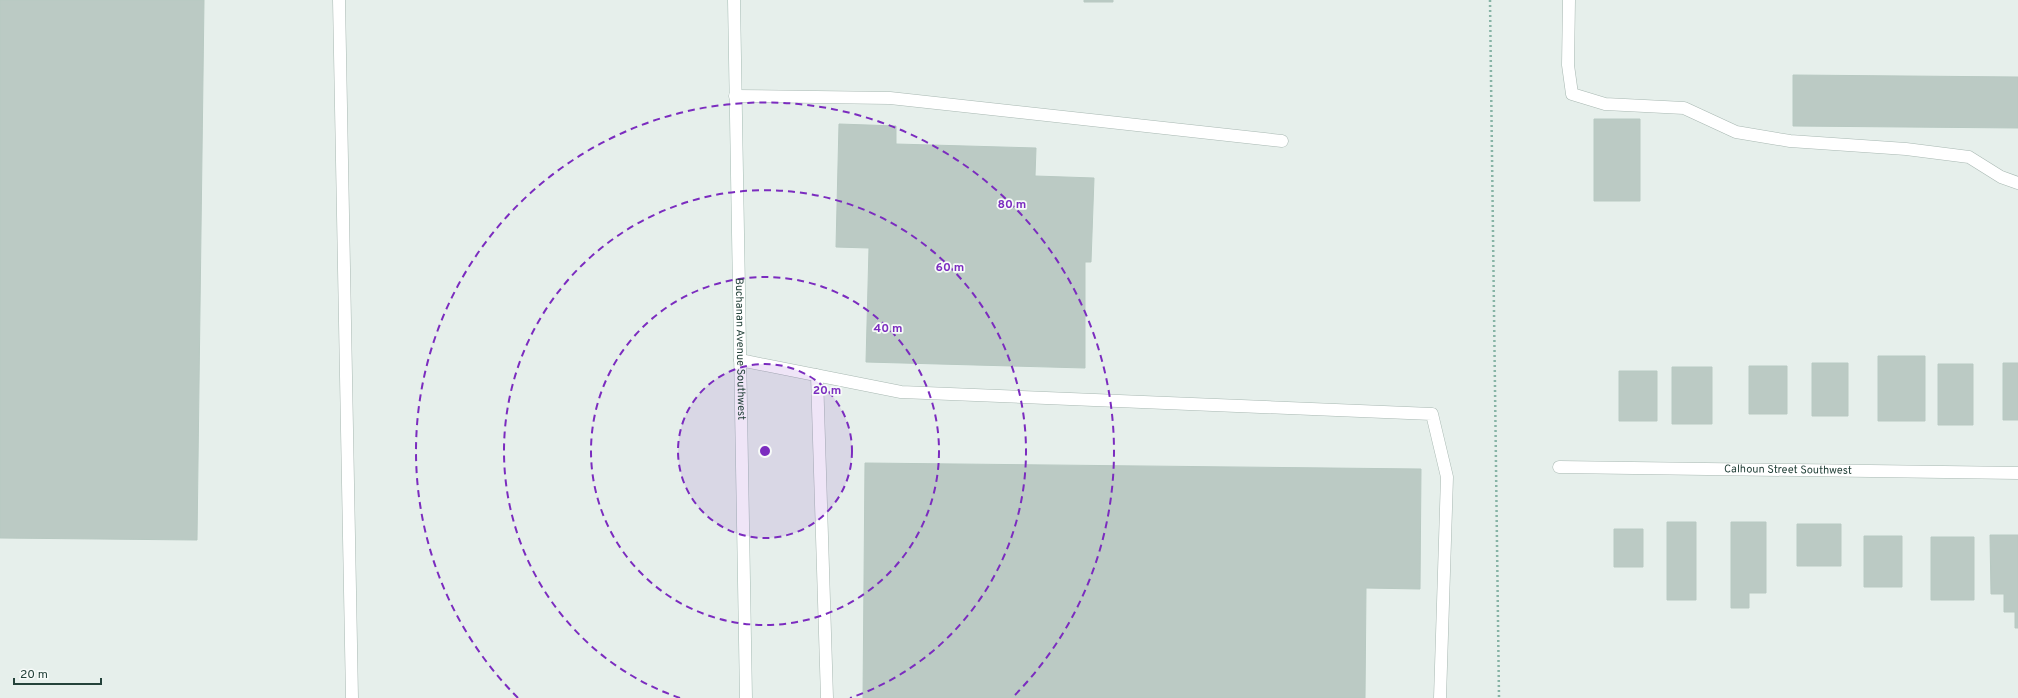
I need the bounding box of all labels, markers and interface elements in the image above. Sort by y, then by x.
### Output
text: 80 m [998,197,1026,213]
text: 60 m [936,260,964,276]
street label: Buchanan Avenue Southwest [732,278,748,420]
text: 40 m [873,321,903,337]
text: 20 m [813,383,841,399]
centre of rings [758,444,772,458]
street label: Calhoun Street Southwest [1724,462,1852,478]
scale bar [14,660,101,686]
text: 20 m [20,667,48,683]

